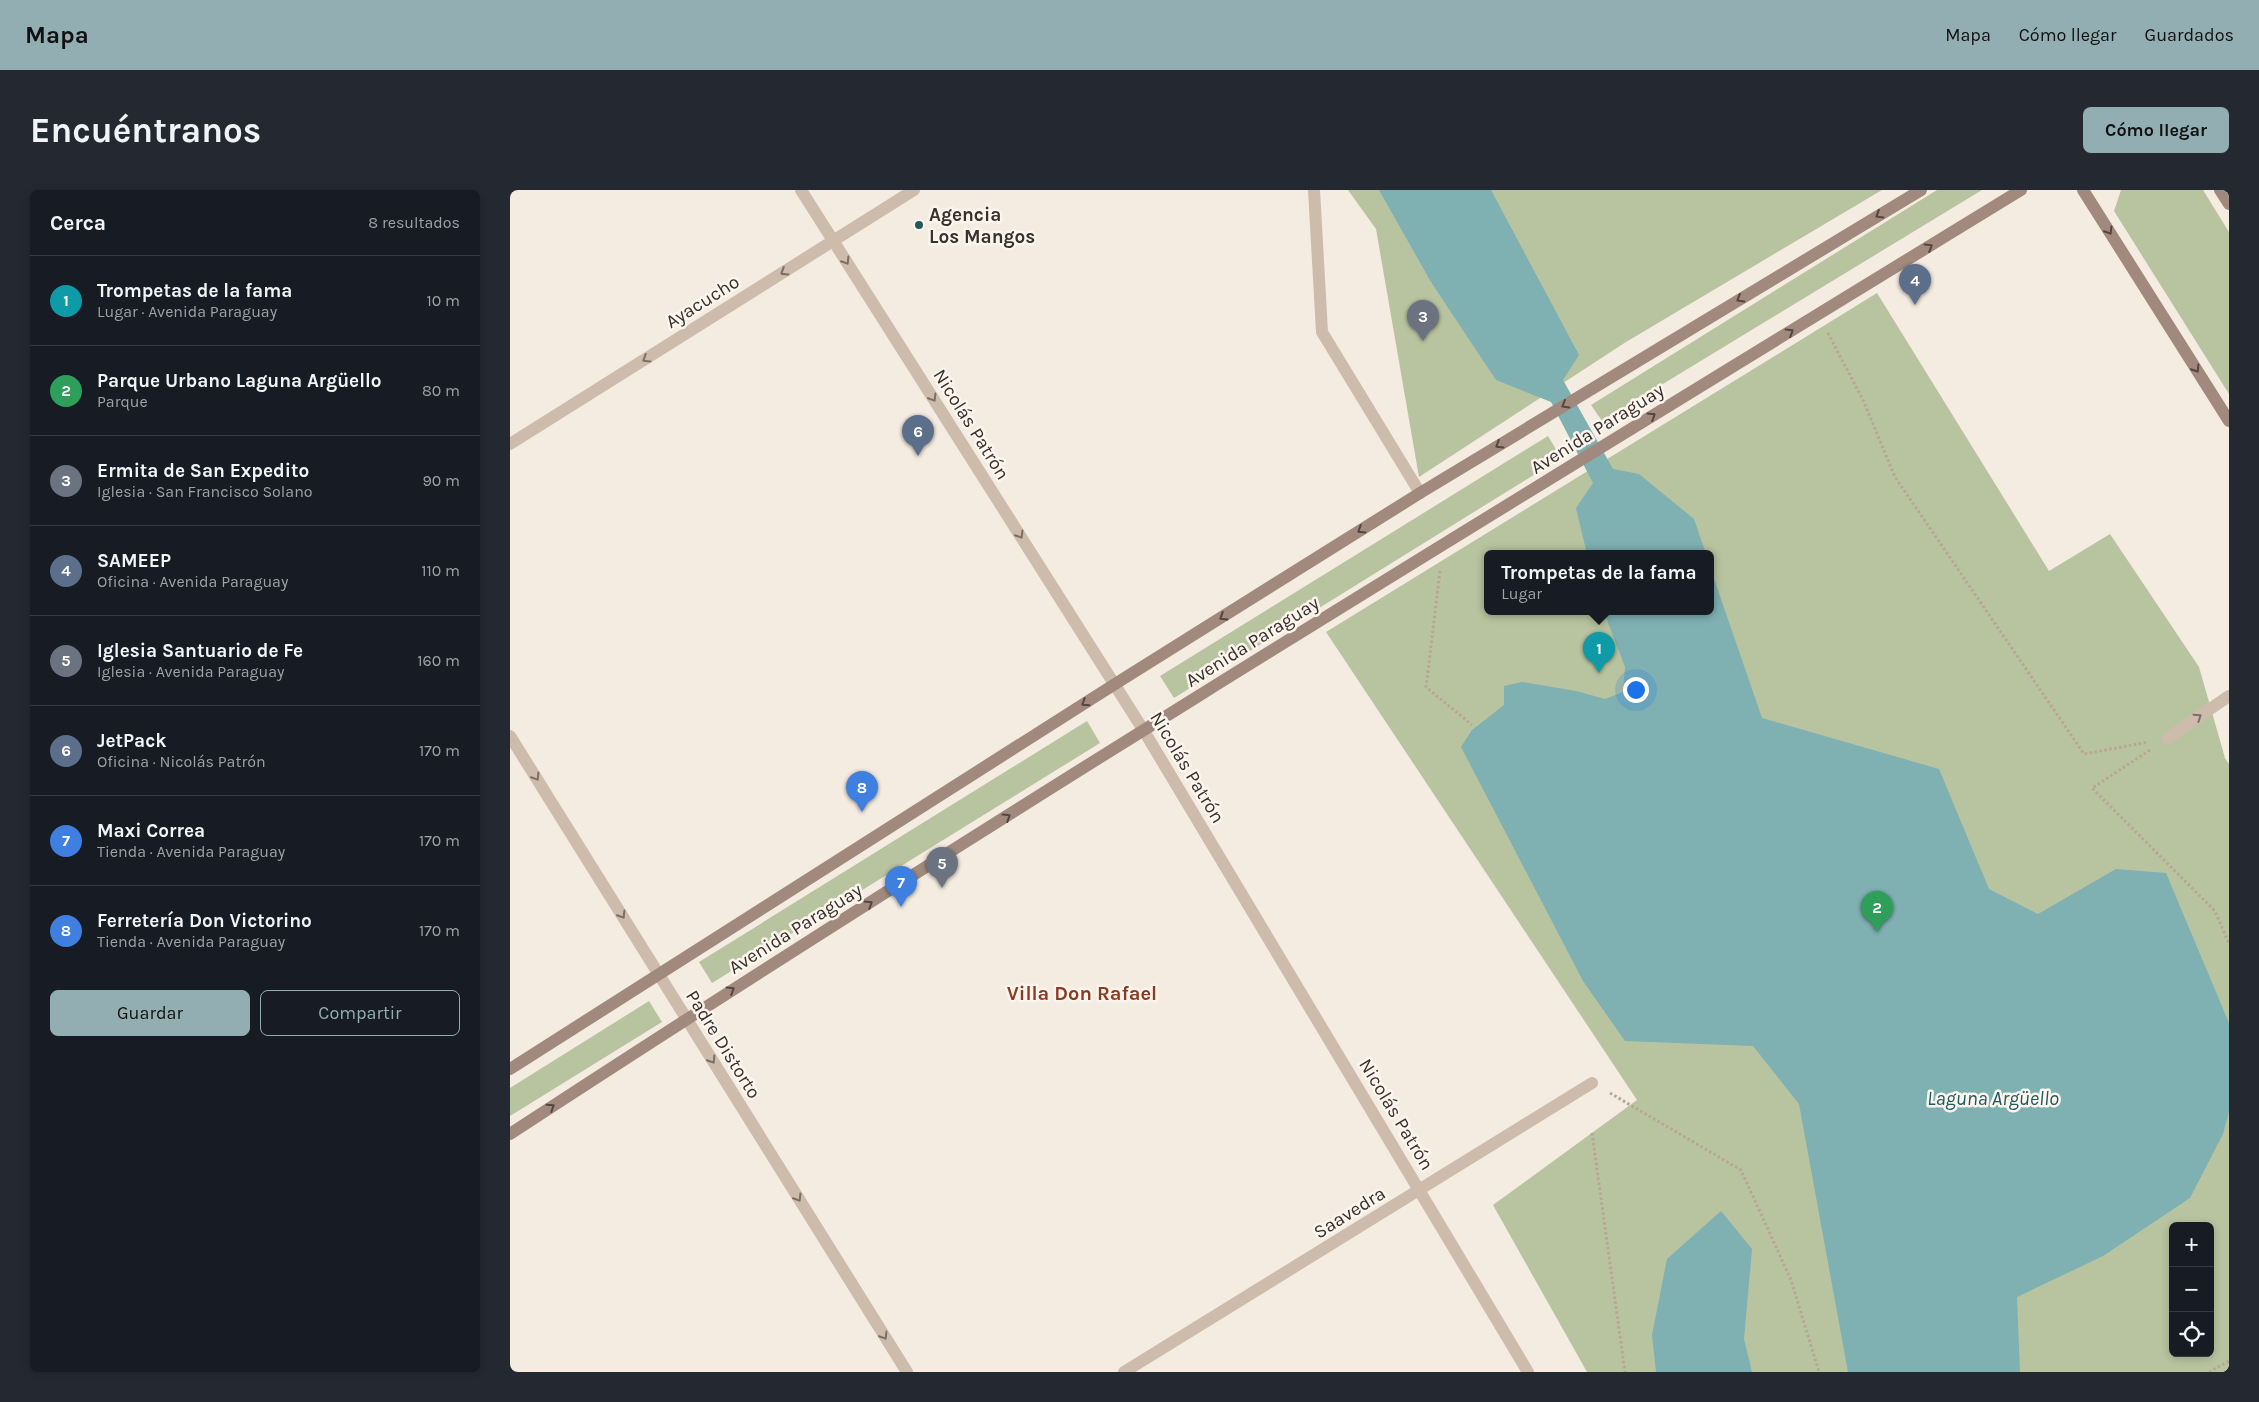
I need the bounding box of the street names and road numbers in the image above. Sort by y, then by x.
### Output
street label: Ayacucho [662,271,743,333]
street label: Nicolás Patrón [928,365,1014,484]
street label: Avenida Paraguay [1527,379,1668,479]
street label: Avenida Paraguay [1182,592,1323,692]
street label: Nicolás Patrón [1145,708,1229,827]
street label: Avenida Paraguay [725,879,866,979]
street label: Padre Distorto [681,986,765,1103]
street label: Nicolás Patrón [1354,1055,1438,1174]
street label: Saavedra [1310,1182,1389,1243]

